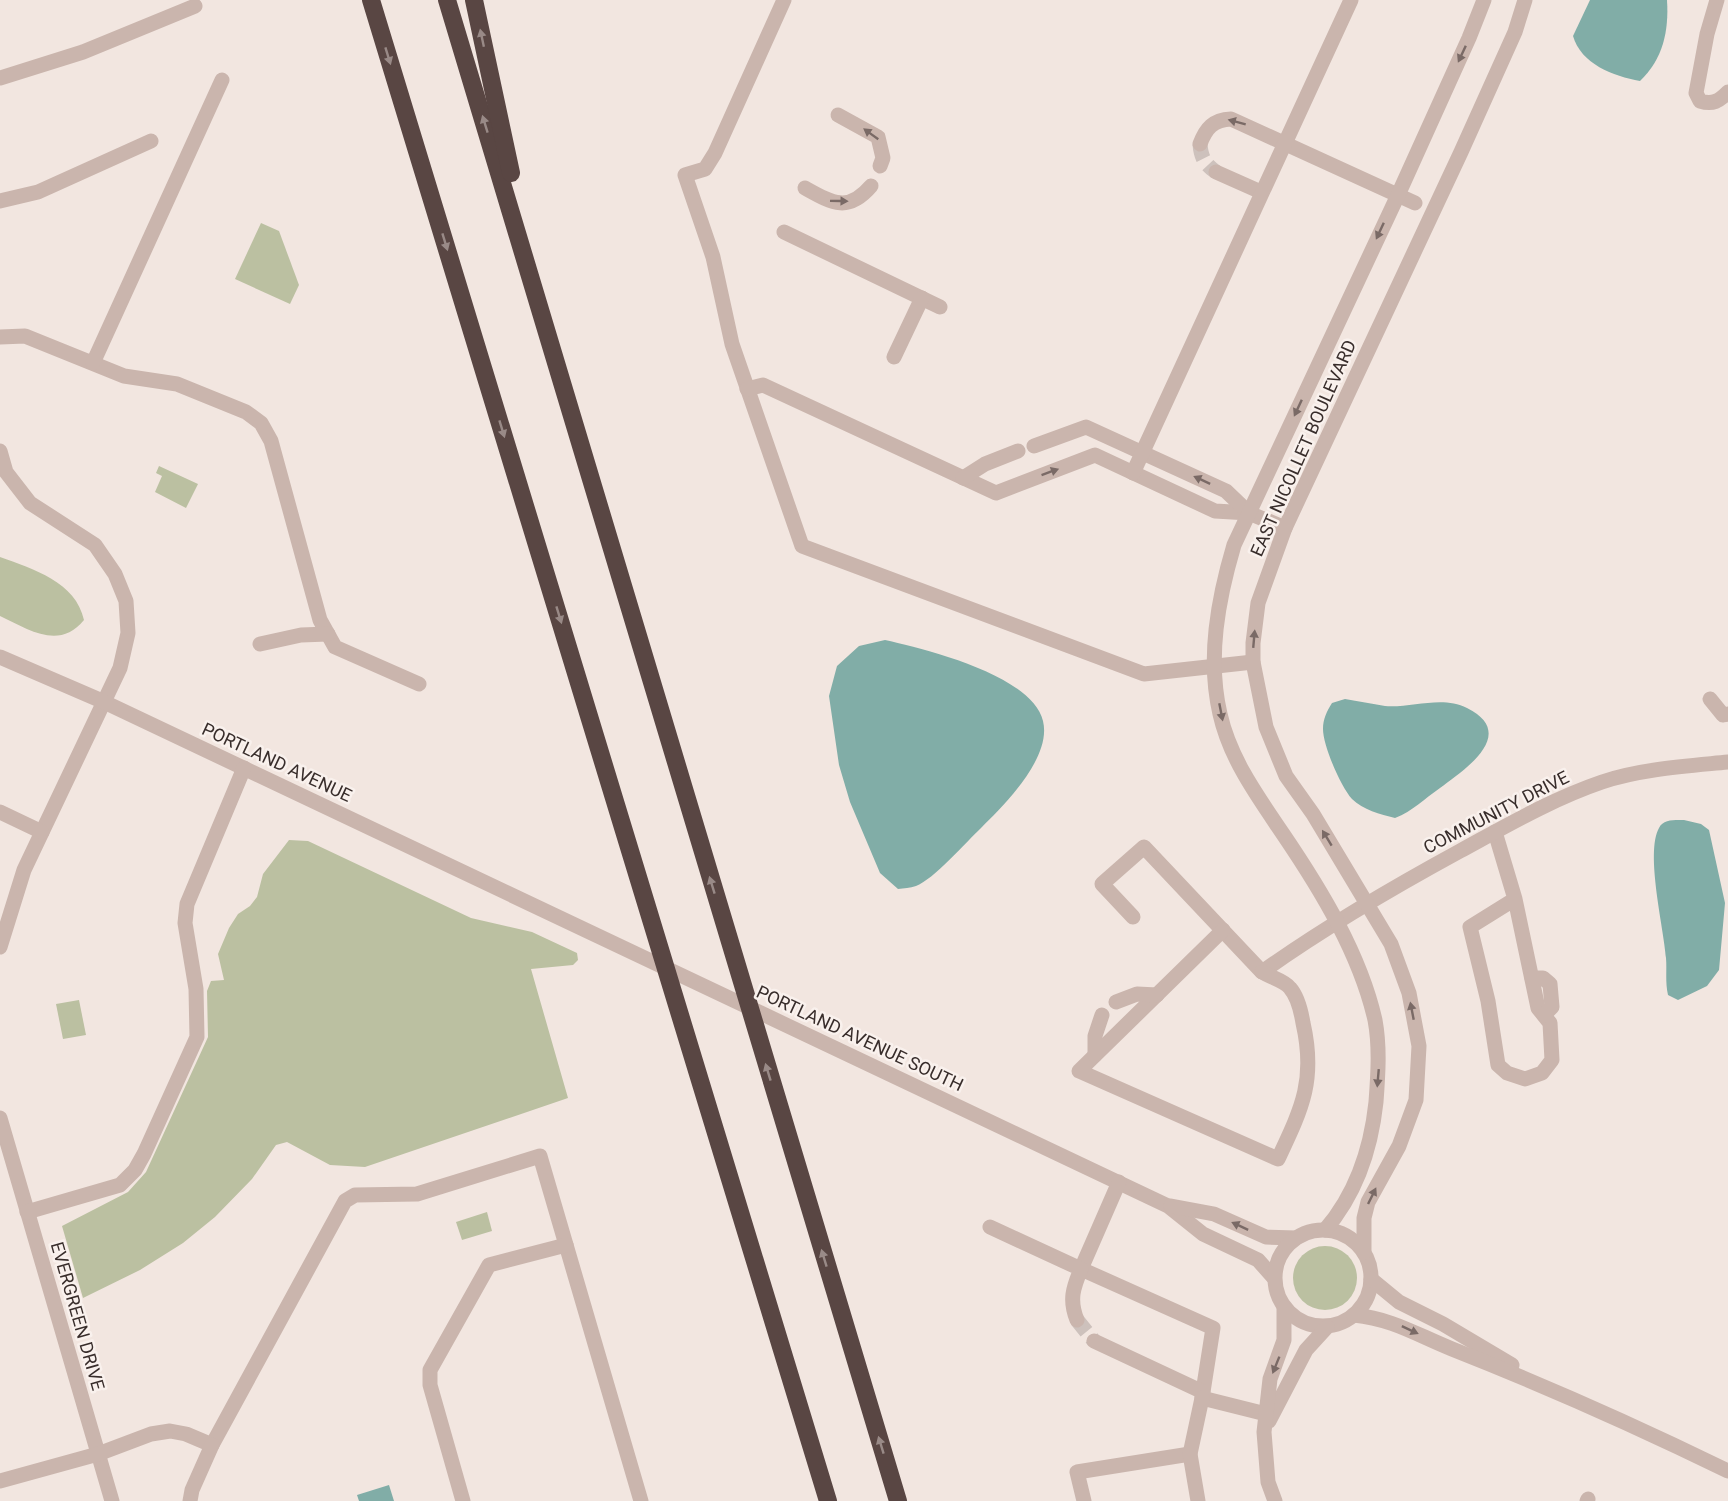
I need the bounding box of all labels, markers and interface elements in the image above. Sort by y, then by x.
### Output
one-way arrow [477,29,486,48]
one-way arrow [1457,46,1466,63]
one-way arrow [384,47,393,65]
one-way arrow [480,115,489,133]
one-way arrow [1228,117,1246,127]
one-way arrow [863,127,879,140]
one-way arrow [830,197,849,206]
one-way arrow [1376,223,1385,240]
one-way arrow [441,233,450,251]
street label: EAST NICOLLET BOULEVARD [1246,337,1360,559]
one-way arrow [1293,400,1302,417]
one-way arrow [498,420,507,438]
one-way arrow [1041,467,1059,476]
one-way arrow [1193,475,1210,484]
one-way arrow [555,606,564,624]
one-way arrow [1249,630,1259,649]
one-way arrow [1217,703,1226,722]
street label: PORTLAND AVENUE [199,718,355,806]
street label: COMMUNITY DRIVE [1420,766,1572,858]
one-way arrow [1321,830,1332,846]
one-way arrow [707,876,716,894]
street label: PORTLAND AVENUE SOUTH [753,981,967,1095]
one-way arrow [1407,1002,1416,1021]
one-way arrow [763,1063,772,1081]
one-way arrow [1373,1068,1383,1087]
one-way arrow [1368,1187,1377,1204]
one-way arrow [1231,1222,1248,1231]
street label: EVERGREEN DRIVE [47,1239,109,1393]
one-way arrow [819,1249,829,1267]
one-way arrow [1402,1325,1419,1334]
one-way arrow [1271,1356,1280,1374]
one-way arrow [876,1436,885,1454]

